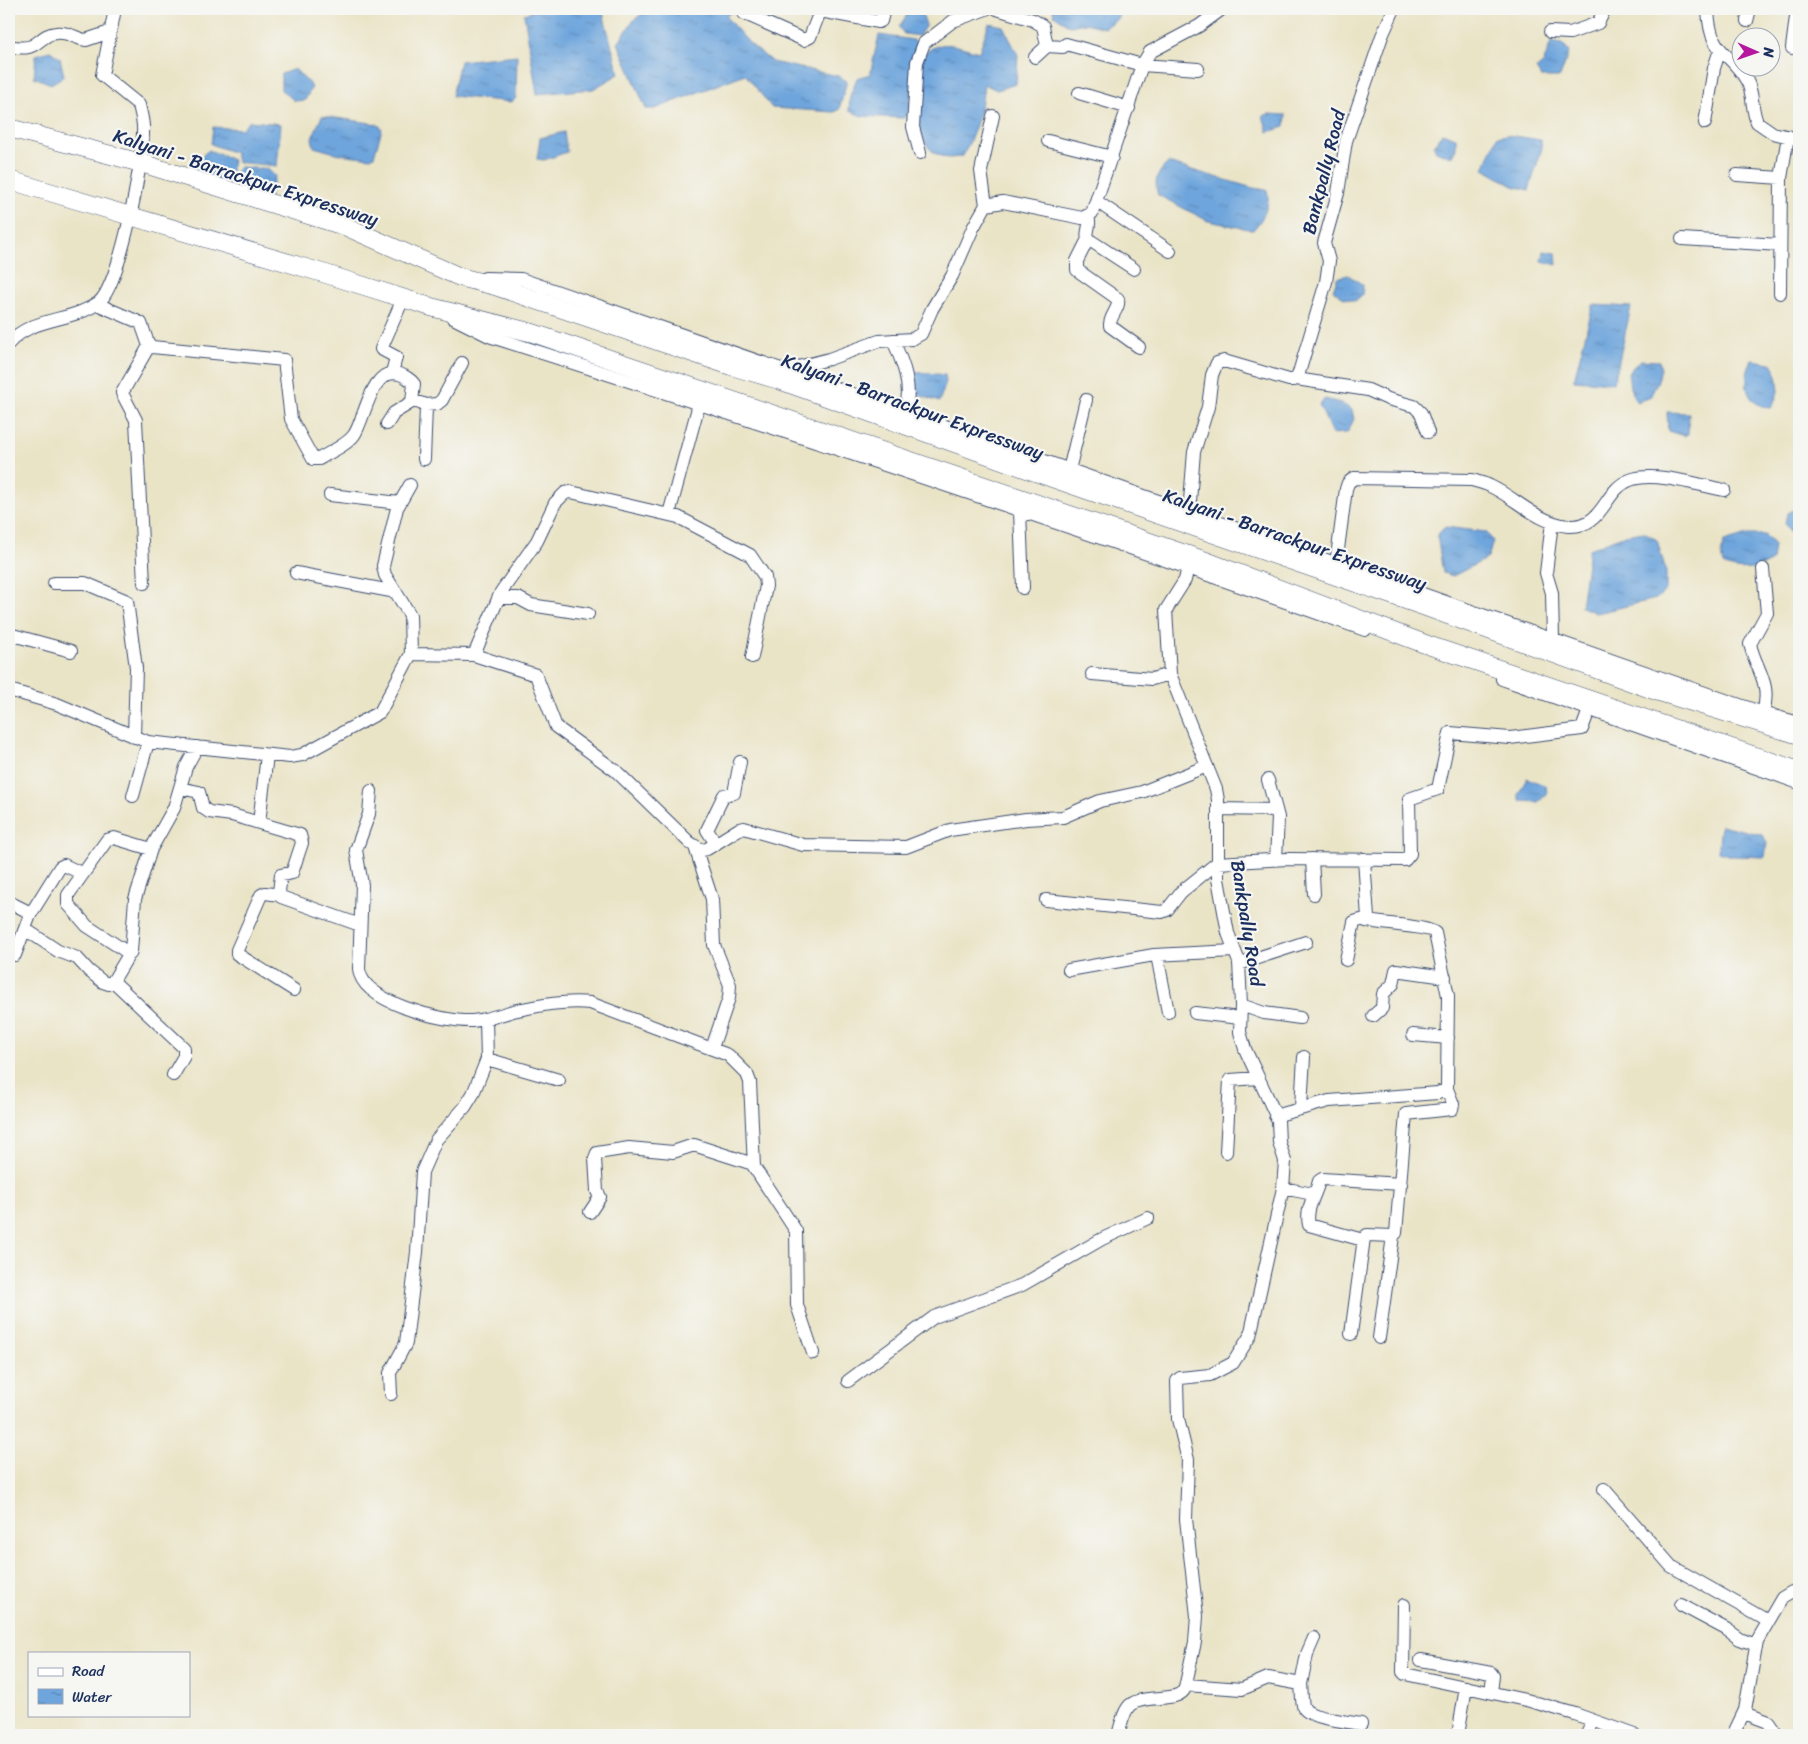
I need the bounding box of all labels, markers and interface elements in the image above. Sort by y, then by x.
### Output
north arrow [1730,28,1780,78]
text: N [1756,46,1781,58]
street label: Bankpally Road [1292,104,1355,238]
street label: Kalyani - Barrackpur Expressway [109,119,383,236]
street label: Kalyani - Barrackpur Expressway [777,344,1049,469]
street label: Kalyani - Barrackpur Expressway [1158,479,1431,600]
street label: Bankpally Road [1221,858,1274,991]
legend [28,1652,190,1716]
text: Road [72,1658,105,1684]
text: Water [72,1684,112,1710]

